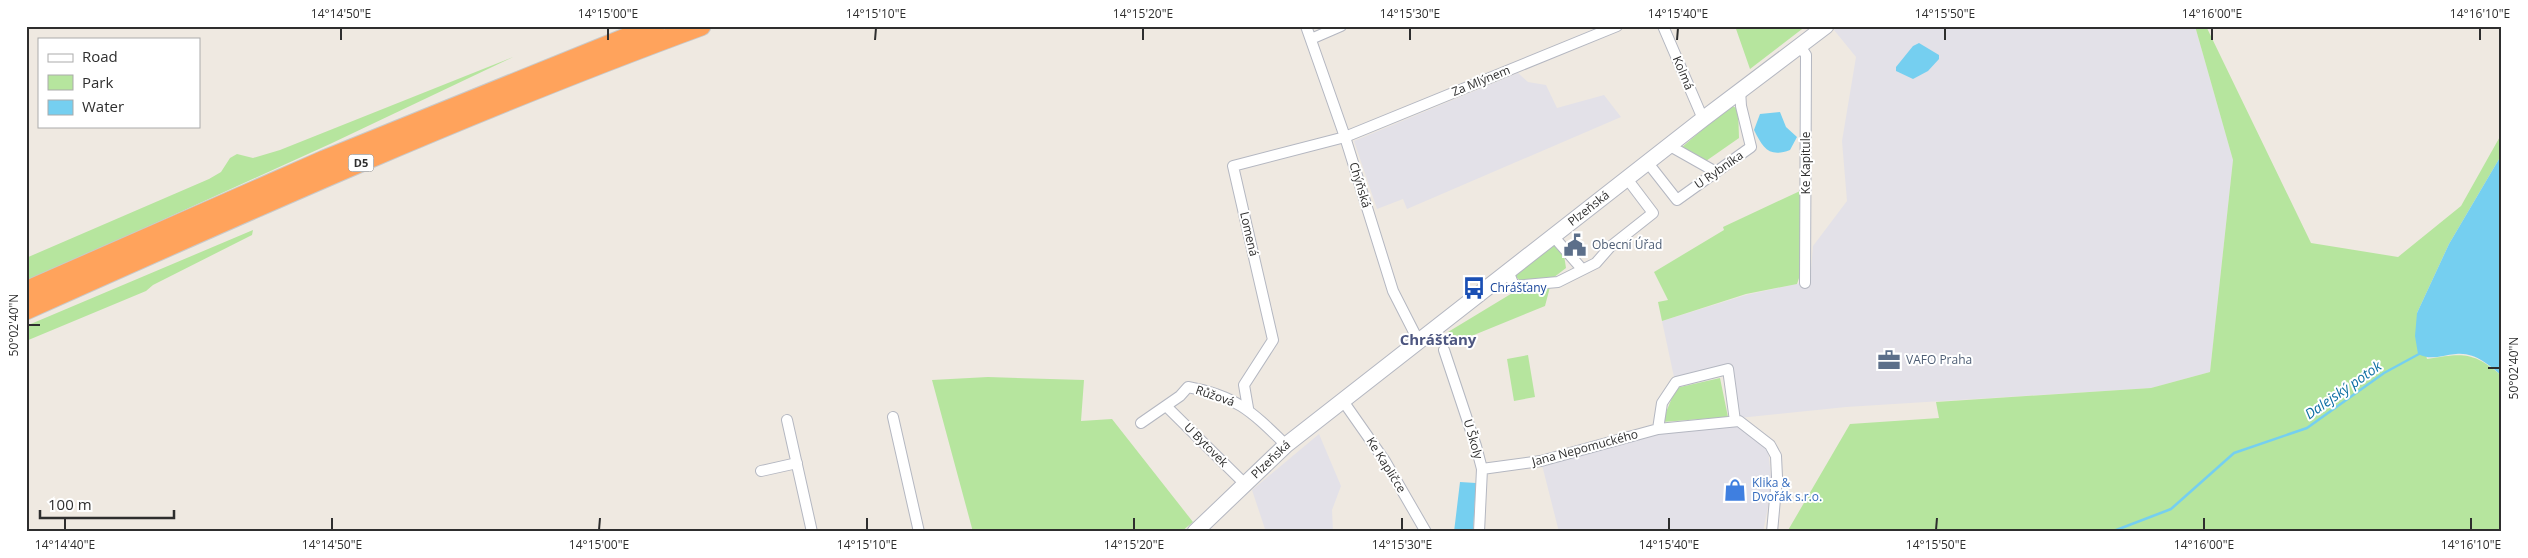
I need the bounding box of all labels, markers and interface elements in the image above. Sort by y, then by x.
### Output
text: 14°14'50"E [311,5,371,22]
text: 14°15'00"E [578,5,638,22]
text: 14°15'10"E [846,5,906,22]
text: 14°15'20"E [1113,5,1173,22]
text: 14°15'30"E [1380,5,1440,22]
text: 14°15'40"E [1648,5,1708,22]
text: 14°15'50"E [1915,5,1975,22]
text: 14°16'00"E [2182,5,2242,22]
text: 14°16'10"E [2450,5,2510,22]
legend [38,38,200,128]
text: Road [82,46,118,66]
street label: Kolmá [1669,53,1698,92]
street label: Za Mlýnem [1449,61,1513,100]
text: Park [82,72,113,92]
text: Water [82,96,124,116]
street label: Ke Kapitule [1797,131,1814,195]
street label: U Rybníka [1691,147,1747,193]
road number: D5 [348,154,374,172]
street label: Chýňská [1345,160,1375,210]
street label: Plzeňská [1564,186,1613,230]
street label: Lomená [1236,210,1263,258]
public building icon: Obecní Úřad [1562,232,1588,258]
place label: Obecní Úřad [1592,236,1662,253]
bus stop icon: Chrášťany [1461,275,1487,301]
place label: Chrášťany [1490,279,1548,296]
text: 50°02'40"N [5,294,22,356]
district label: Chrášťany [1400,329,1477,349]
text: 50°02'40"N [2505,337,2522,399]
office icon: VAFO Praha [1876,347,1902,373]
place label: VAFO Praha [1906,351,1972,368]
water label: Dalejský potok [2301,355,2386,423]
street label: Růžová [1193,381,1237,410]
street label: U Školy [1460,417,1488,462]
street label: U Bytovek [1180,419,1233,471]
street label: Jana Nepomuckého [1529,425,1640,470]
street label: Ke Kapličce [1363,434,1410,496]
street label: Plzeňská [1247,436,1294,482]
place label: Klika & Dvořák s.r.o. [1752,474,1822,505]
shop icon: Klika & Dvořák s.r.o. [1722,477,1748,503]
scale bar [40,488,174,520]
text: 100 m [48,494,92,514]
text: 14°14'40"E [35,536,95,553]
text: 14°14'50"E [302,536,362,553]
text: 14°15'00"E [569,536,629,553]
text: 14°15'10"E [837,536,897,553]
text: 14°15'20"E [1104,536,1164,553]
text: 14°15'30"E [1372,536,1432,553]
text: 14°15'40"E [1639,536,1699,553]
text: 14°15'50"E [1906,536,1966,553]
text: 14°16'00"E [2174,536,2234,553]
text: 14°16'10"E [2441,536,2501,553]

